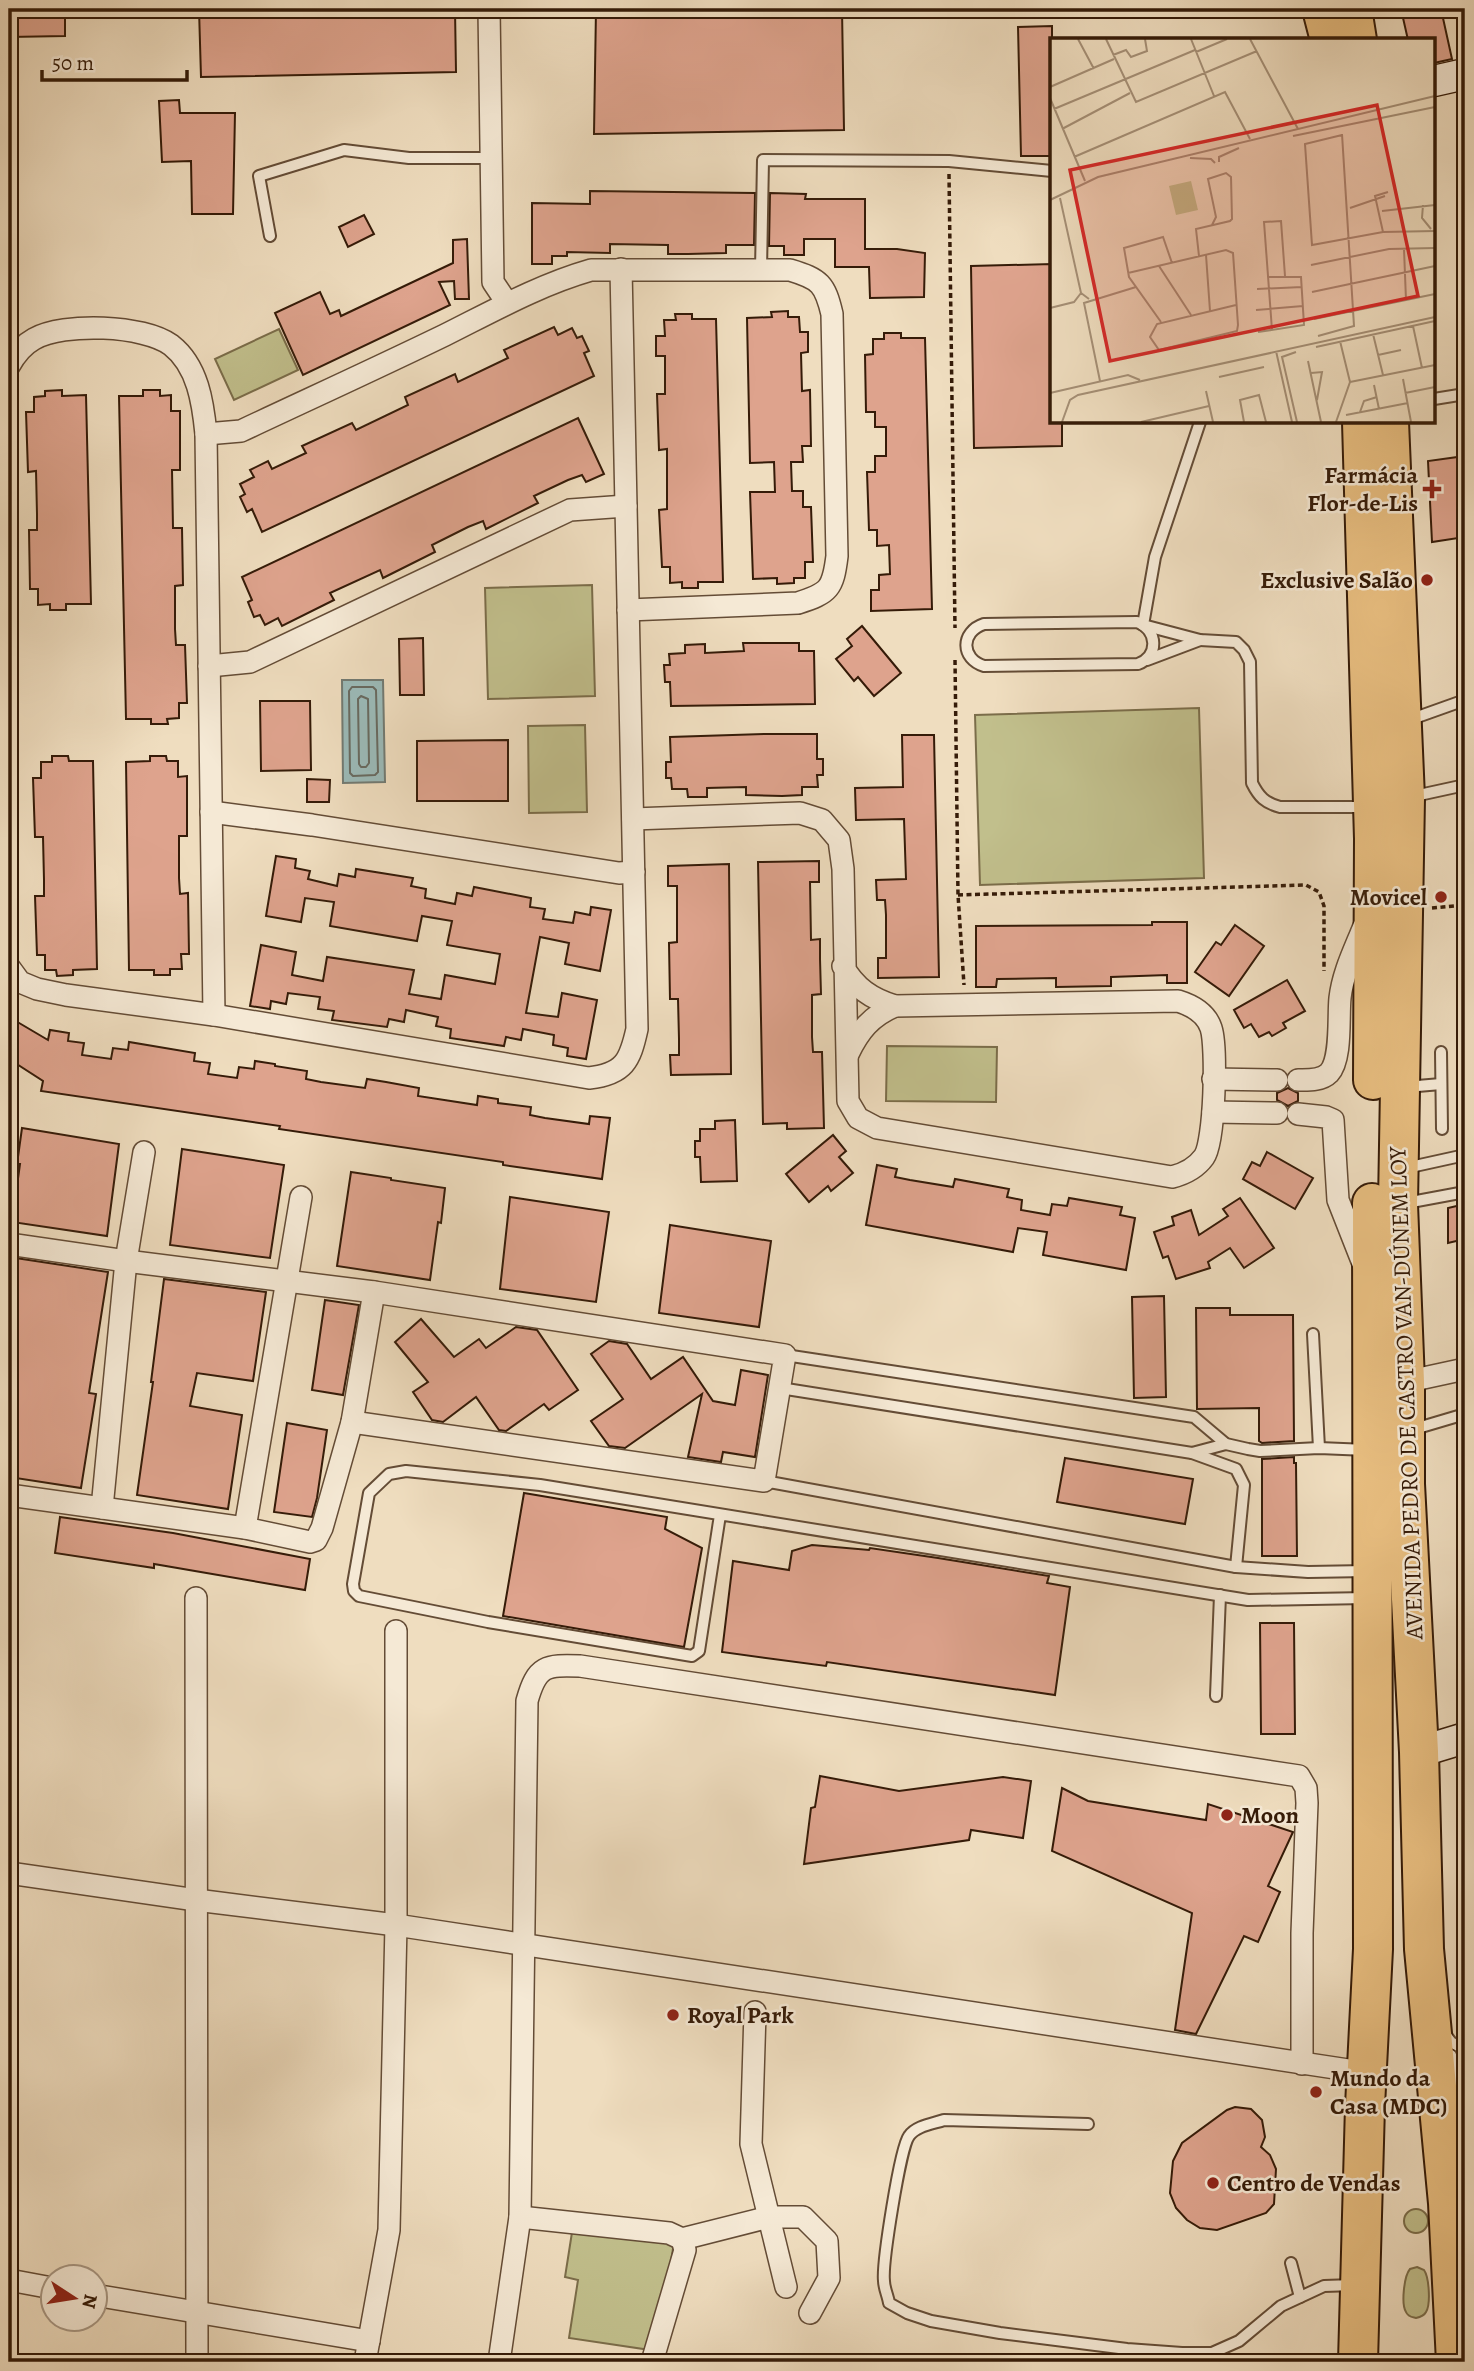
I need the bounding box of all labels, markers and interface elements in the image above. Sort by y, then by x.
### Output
scale bar [42,38,187,82]
inset map [1050,38,1436,424]
text: 50 m [52,49,94,77]
place label: Farmácia Flor-de-Lis [1307,459,1418,519]
marker: Farmácia Flor-de-Lis [1424,481,1440,497]
place label: Exclusive Salão [1260,564,1413,596]
marker: Exclusive Salão [1419,572,1435,588]
place label: Movicel [1350,881,1428,913]
marker: Movicel [1433,889,1449,905]
street label: AVENIDA PEDRO DE CASTRO VAN-DÚNEM LOY [1381,1145,1431,1641]
place label: Moon [1241,1799,1300,1831]
marker: Moon [1219,1807,1235,1823]
place label: Royal Park [687,1999,794,2031]
marker: Royal Park [665,2007,681,2023]
place label: Mundo da Casa (MDC) [1330,2062,1447,2122]
marker: Mundo da Casa (MDC) [1308,2084,1324,2100]
place label: Centro de Vendas [1227,2167,1400,2199]
marker: Centro de Vendas [1205,2175,1221,2191]
north arrow [38,2262,108,2332]
text: N [75,2292,104,2311]

